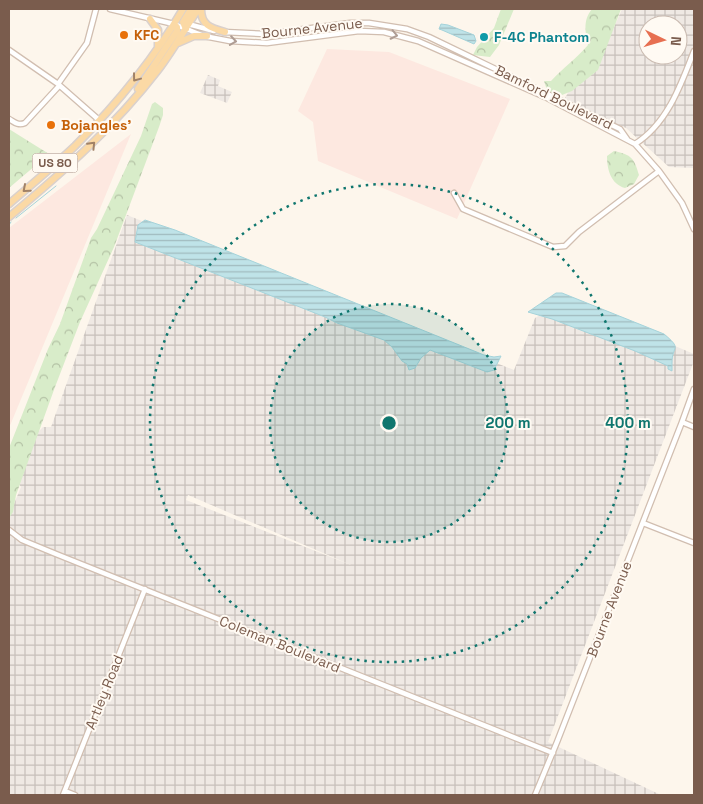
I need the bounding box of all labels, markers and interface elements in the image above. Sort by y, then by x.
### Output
street label: Bourne Avenue [261,14,363,42]
north arrow [638,15,688,65]
place label: KFC [134,26,159,44]
place label: F-4C Phantom [494,28,589,46]
marker: KFC [118,29,130,41]
one-way arrow [390,29,399,39]
marker: F-4C Phantom [478,31,490,43]
one-way arrow [229,35,237,46]
text: N [667,36,685,47]
street label: Bamford Boulevard [492,61,616,133]
one-way arrow [133,72,141,81]
place label: Bojangles' [61,116,131,134]
marker: Bojangles' [45,119,57,131]
one-way arrow [86,142,95,151]
road number: US 80 [32,154,78,172]
one-way arrow [22,183,31,192]
text: 200 m [486,413,530,432]
text: 400 m [605,413,651,432]
centre of rings [380,414,398,432]
street label: Bourne Avenue [582,558,636,660]
street label: Coleman Boulevard [217,611,343,677]
street label: Artley Road [81,652,127,732]

